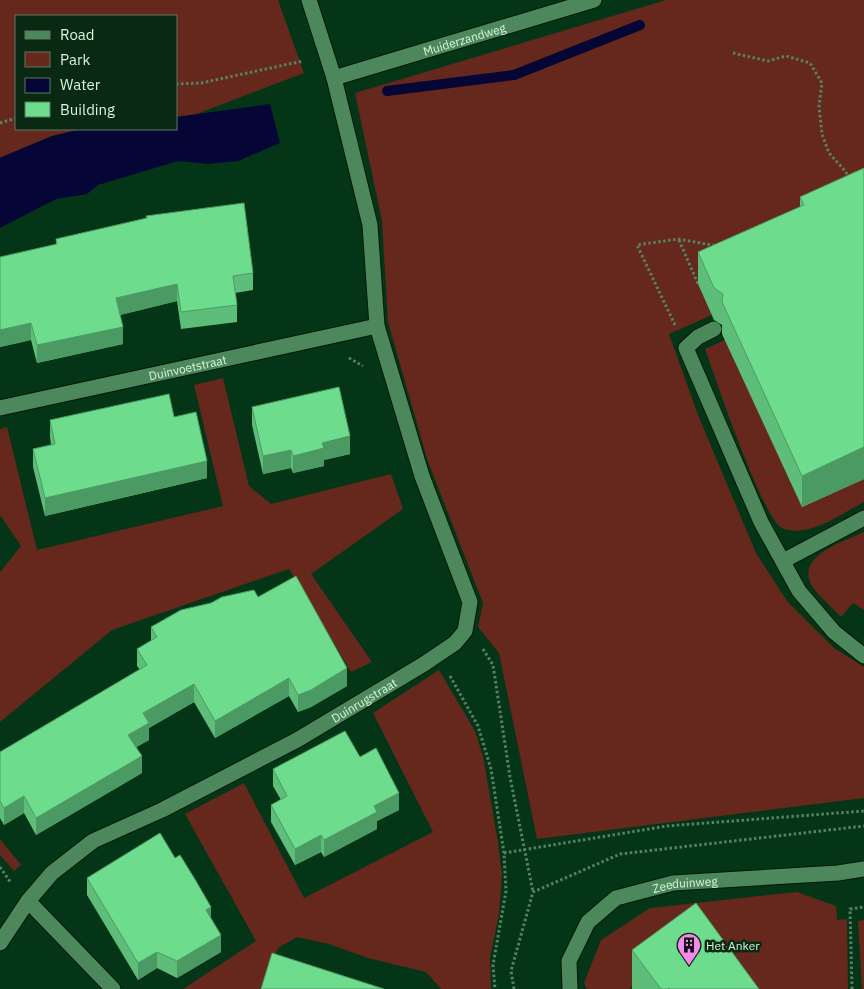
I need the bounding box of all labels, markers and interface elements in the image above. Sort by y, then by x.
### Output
legend [15,15,178,130]
street label: Muiderzandweg [421,19,508,58]
text: Road [60,25,95,44]
text: Park [60,50,90,69]
text: Water [60,75,101,94]
text: Building [60,100,115,119]
street label: Duinvoetstraat [147,351,228,383]
street label: Duinrugstraat [328,675,399,725]
street label: Zeeduinweg [651,873,719,896]
building icon: Het Anker [676,932,702,966]
place label: Het Anker [706,938,760,953]

